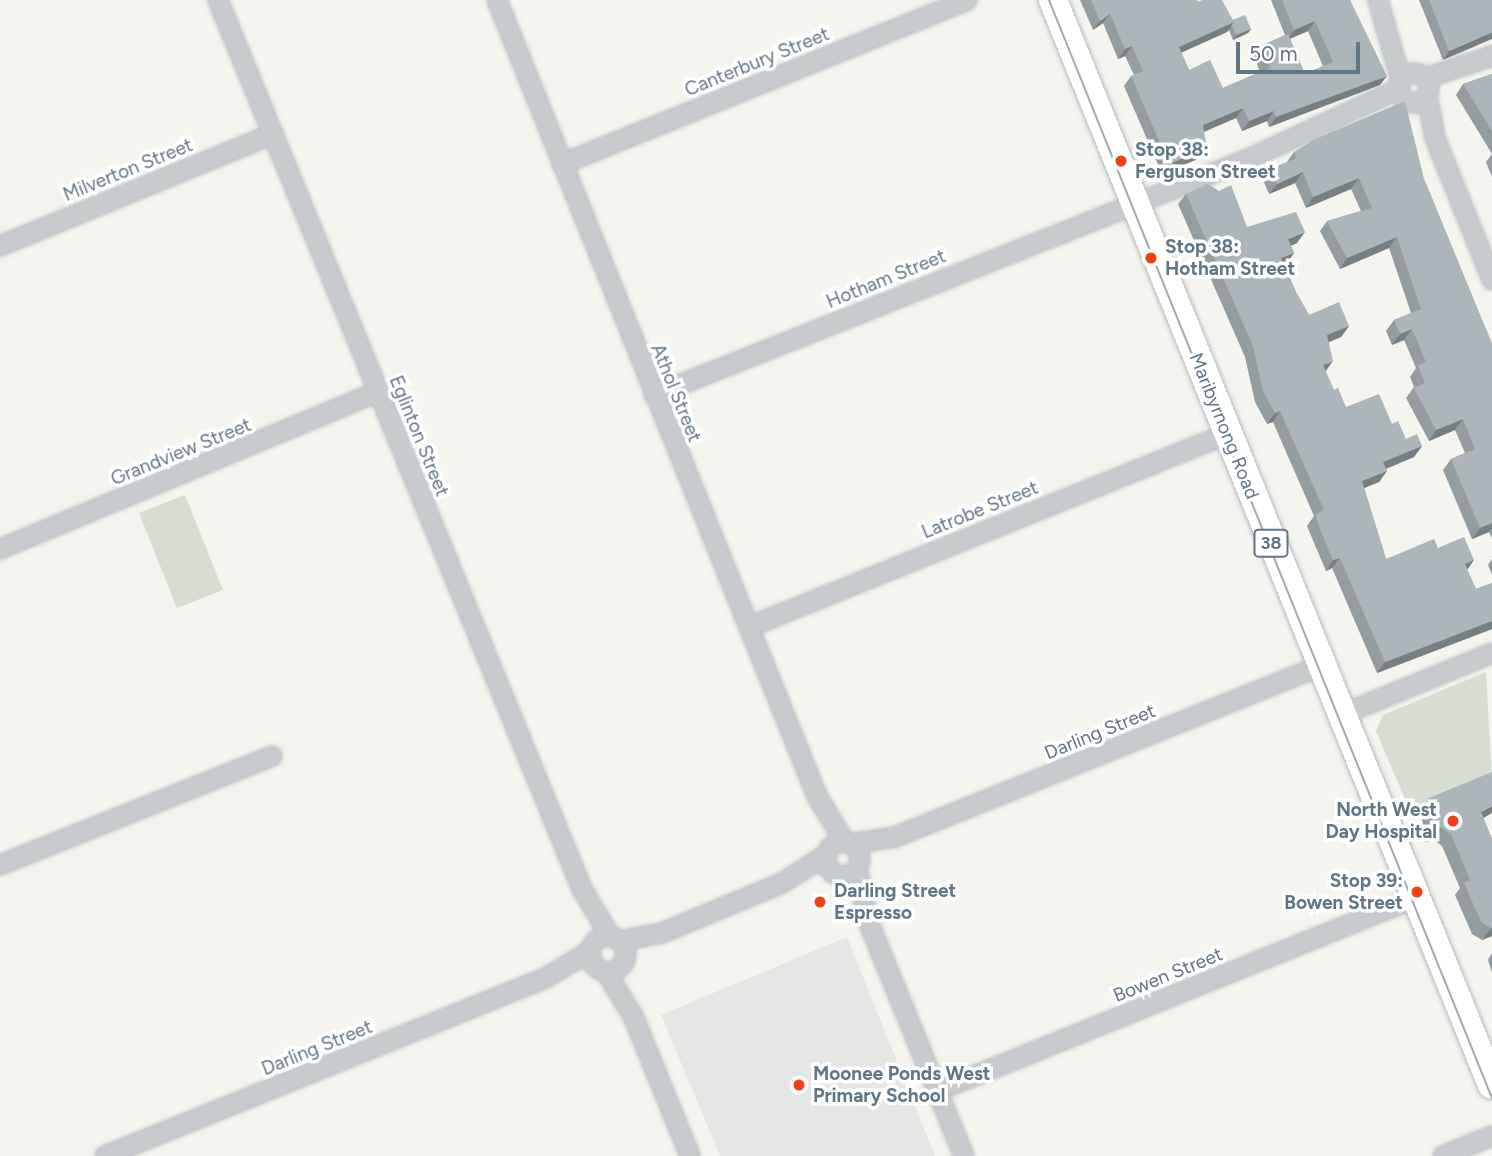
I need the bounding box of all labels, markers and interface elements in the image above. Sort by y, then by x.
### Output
street label: Canterbury Street [681,23,833,101]
scale bar [1240,28,1364,72]
text: 50 m [1249,41,1298,66]
street label: Milverton Street [60,134,196,206]
place label: Stop 38: Ferguson Street [1135,139,1276,183]
marker: Stop 38: Ferguson Street [1113,153,1129,169]
place label: Stop 38: Hotham Street [1165,236,1295,280]
street label: Hotham Street [823,245,949,313]
marker: Stop 38: Hotham Street [1143,250,1159,266]
street label: Athol Street [646,341,706,445]
street label: Maribyrnong Road [1184,350,1264,502]
street label: Eglinton Street [384,372,454,500]
street label: Grandview Street [107,413,255,491]
street label: Latrobe Street [918,476,1042,544]
road number: 38 [1252,528,1290,558]
street label: Darling Street [1041,699,1159,765]
place label: North West Day Hospital [1326,799,1437,843]
marker: North West Day Hospital [1443,811,1463,831]
place label: Stop 39: Bowen Street [1284,870,1403,914]
place label: Darling Street Espresso [834,880,956,924]
marker: Stop 39: Bowen Street [1409,884,1425,900]
marker: Darling Street Espresso [812,894,828,910]
street label: Bowen Street [1110,943,1226,1007]
street label: Darling Street [258,1015,376,1081]
place label: Moonee Ponds West Primary School [813,1063,990,1107]
marker: Moonee Ponds West Primary School [791,1077,807,1093]

